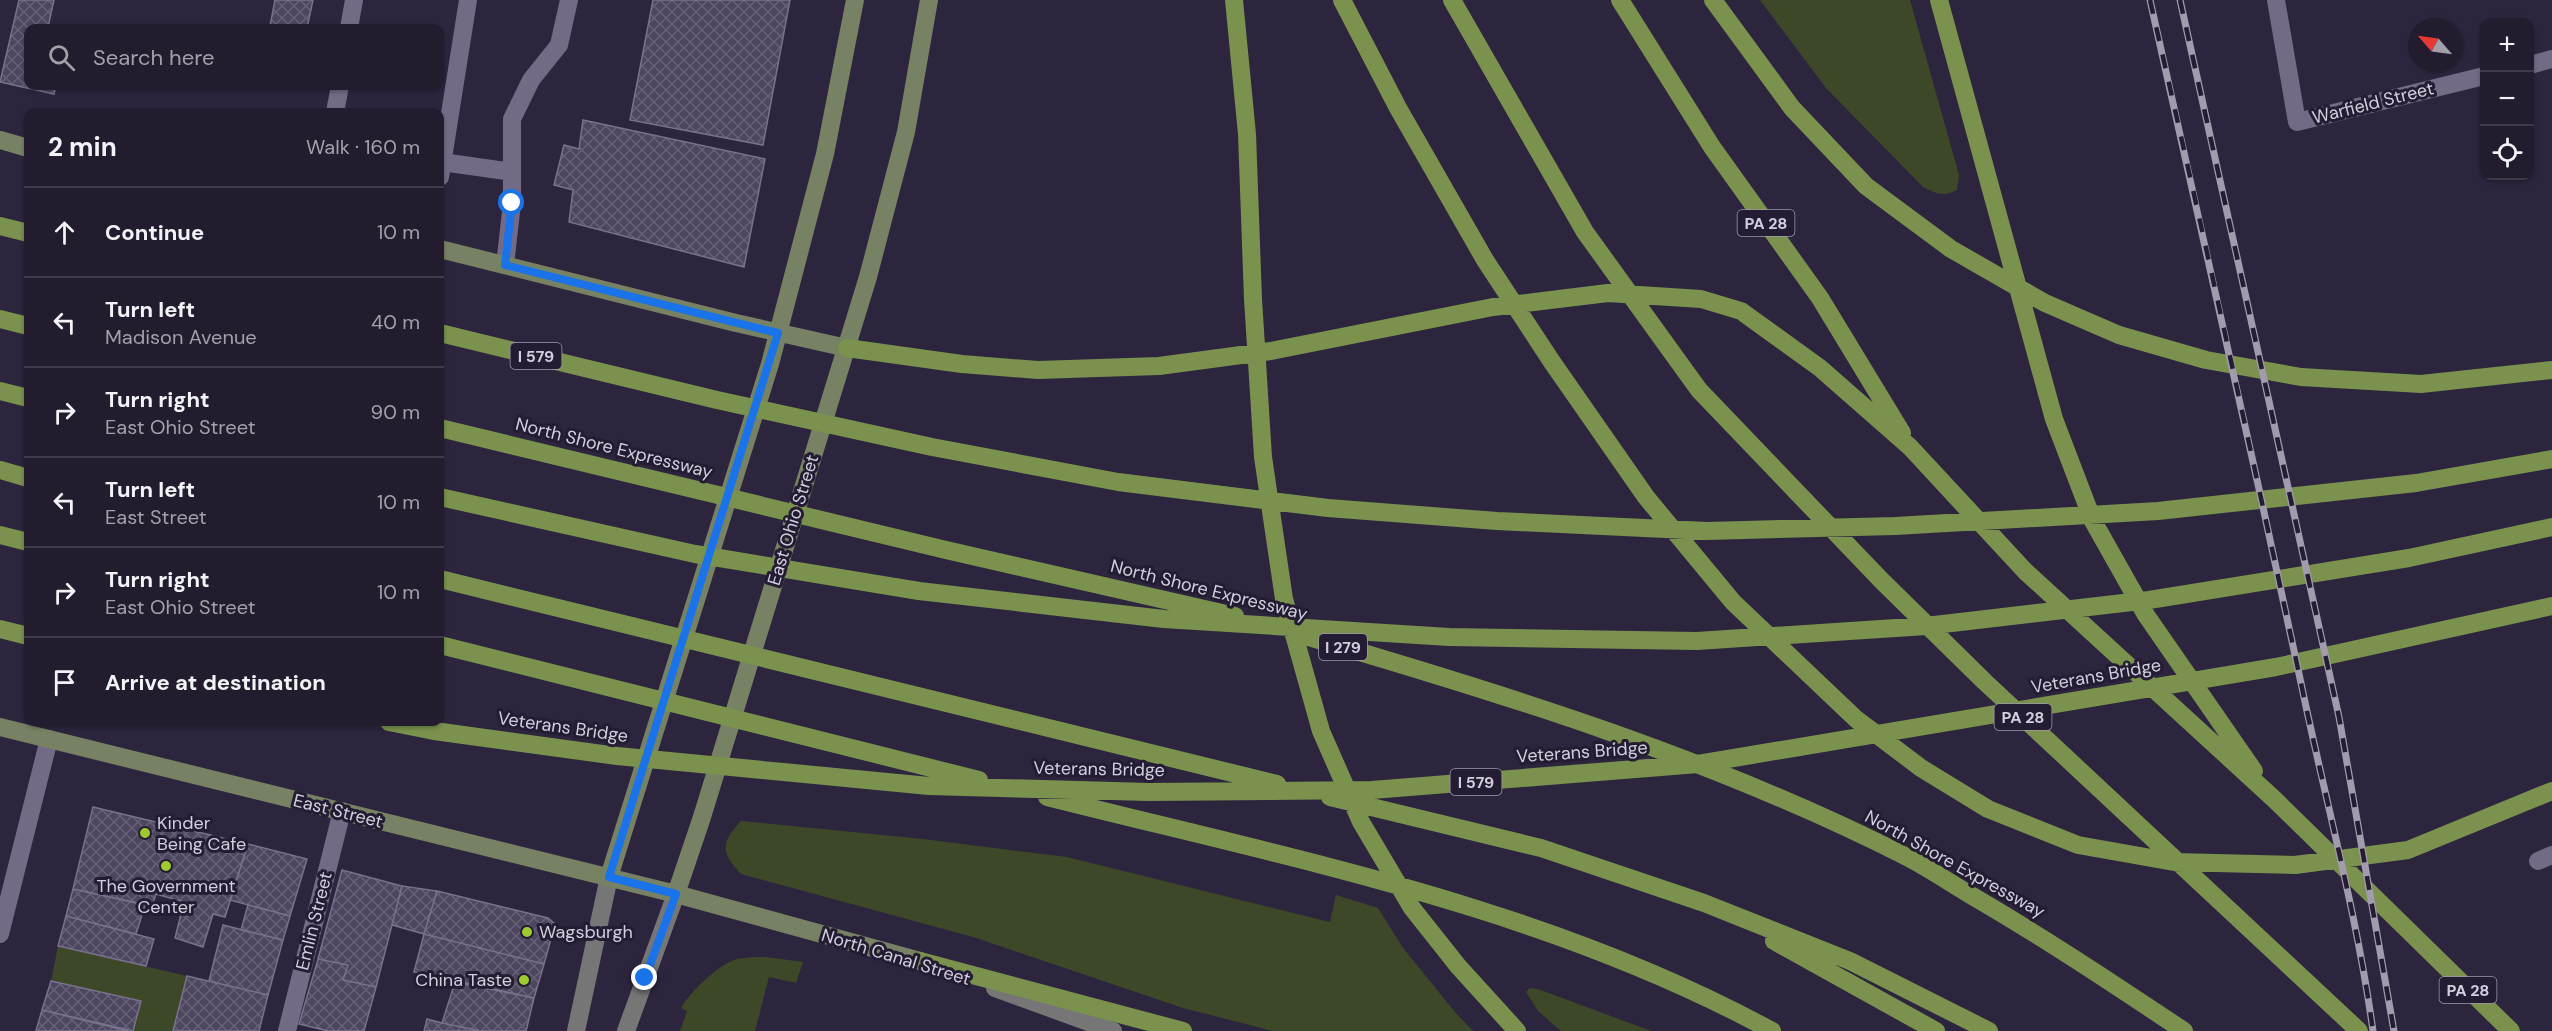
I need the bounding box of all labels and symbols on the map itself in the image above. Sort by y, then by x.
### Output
north arrow [2408,18,2462,72]
street label: Warfield Street [2310,76,2436,130]
route start [498,189,524,215]
road number: PA 28 [1738,210,1794,236]
road number: I 579 [510,343,562,369]
street label: North Shore Expressway [513,412,715,484]
street label: East Ohio Street [762,452,824,588]
street label: North Shore Expressway [1108,554,1310,626]
road number: I 279 [1319,634,1367,660]
street label: Veterans Bridge [2029,653,2163,699]
road number: PA 28 [1994,704,2052,730]
street label: Veterans Bridge [496,706,630,748]
street label: Veterans Bridge [1516,735,1648,769]
street label: Veterans Bridge [1033,756,1165,782]
road number: I 579 [1450,769,1502,795]
street label: East Street [291,788,385,834]
street label: North Shore Expressway [1861,804,2049,924]
place label: Kinder Being Cafe [157,811,246,856]
marker: Kinder Being Cafe [138,826,152,840]
marker: The Government Center [159,859,173,873]
street label: Emlin Street [290,869,338,973]
place label: The Government Center [96,874,236,919]
place label: Wagsburgh [539,920,633,944]
street label: North Canal Street [819,923,973,991]
marker: Wagsburgh [520,925,534,939]
route end [631,964,657,990]
place label: China Taste [415,968,512,992]
marker: China Taste [517,973,531,987]
road number: PA 28 [2440,977,2496,1003]

